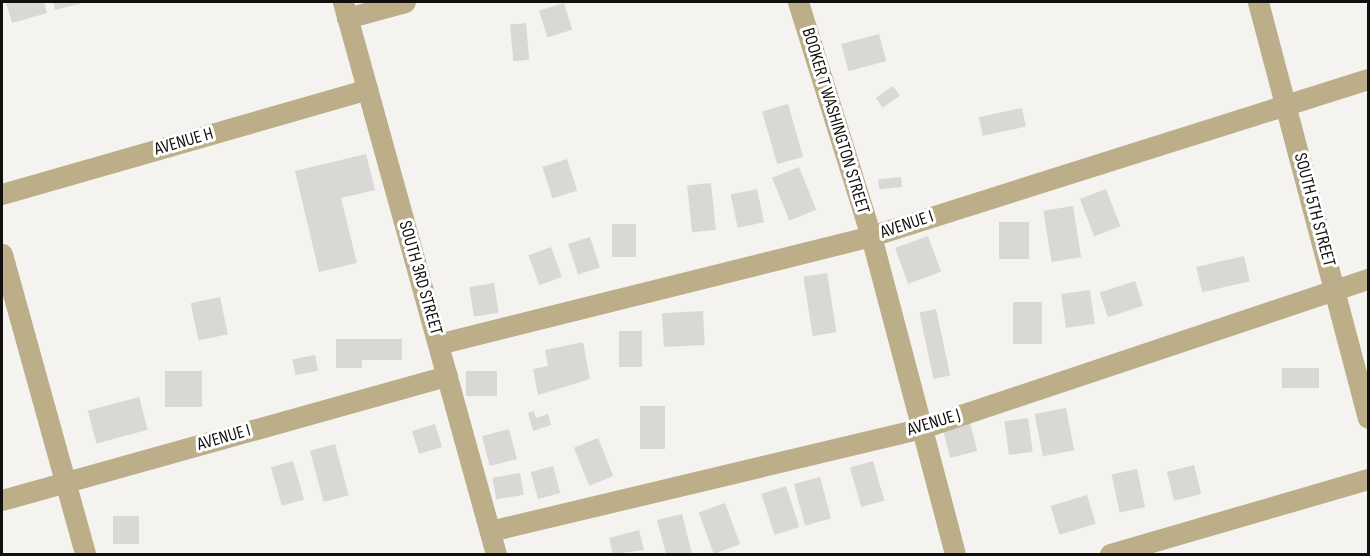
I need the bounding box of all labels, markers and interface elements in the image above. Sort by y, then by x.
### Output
street label: BOOKER T WASHINGTON STREET [796,25,874,217]
street label: AVENUE H [152,123,216,161]
street label: SOUTH 5TH STREET [1288,151,1340,269]
street label: AVENUE I [878,206,936,244]
street label: SOUTH 3RD STREET [393,218,447,338]
street label: AVENUE J [905,405,963,441]
street label: AVENUE I [195,420,253,456]

